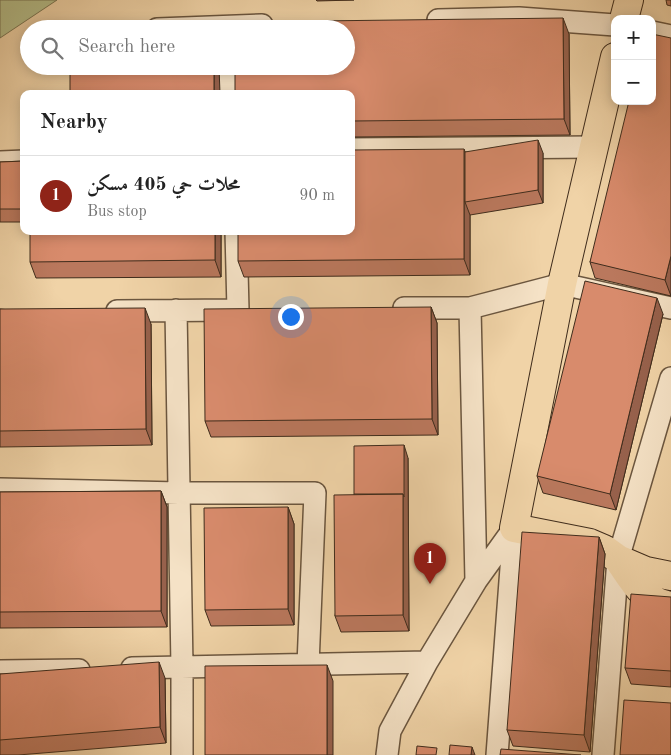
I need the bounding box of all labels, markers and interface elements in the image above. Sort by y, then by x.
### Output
map controls [611,15,656,105]
button: + [611,15,656,60]
search box [20,20,355,75]
icon: search [38,34,66,62]
text: Search here [78,38,175,57]
button: − [611,60,656,105]
text: Nearby [40,112,108,133]
text: محلات حي 405 مسكن [87,176,240,195]
text: 1 [51,188,61,204]
text: 90 m [299,188,335,204]
text: Bus stop [87,204,147,220]
your location [278,304,304,330]
pin: 1 [414,543,446,584]

